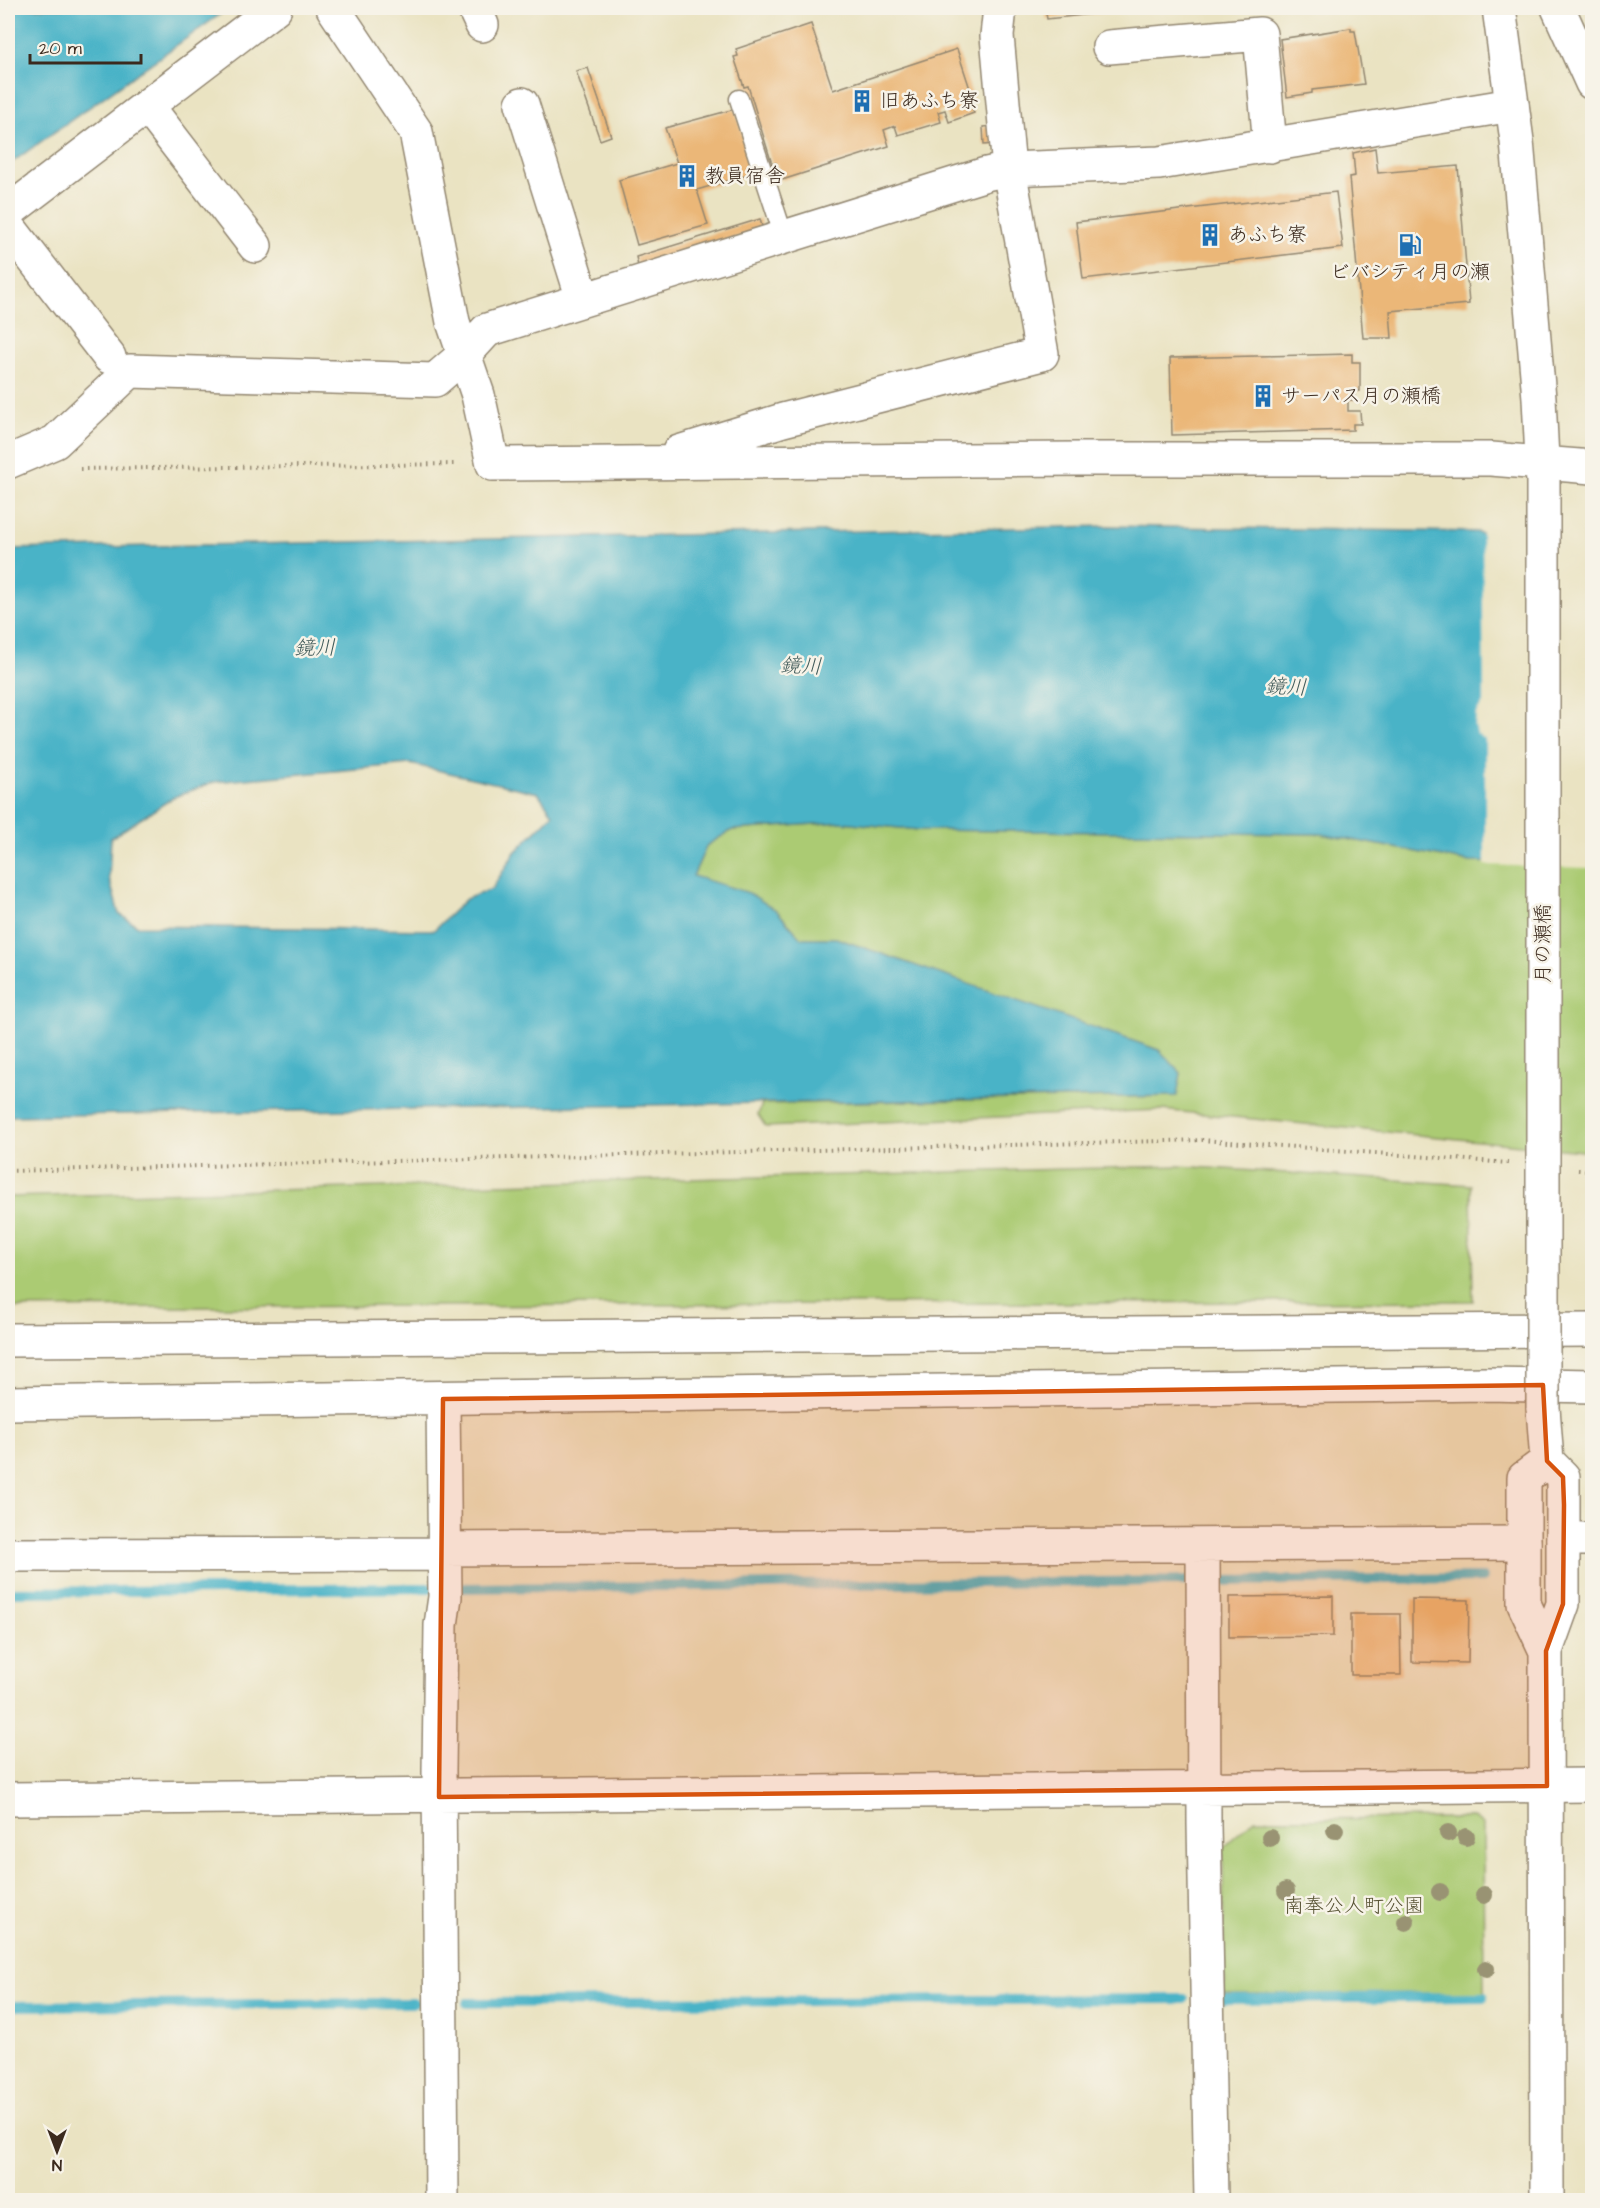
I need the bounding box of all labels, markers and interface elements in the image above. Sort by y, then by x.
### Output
scale bar [30,27,141,65]
text: 20 m [39,36,82,61]
place label: 旧あふち寮 [880,87,979,115]
building icon: 旧あふち寮 [849,88,875,114]
place label: 教員宿舎 [705,162,785,190]
building icon: 教員宿舎 [674,163,700,189]
place label: あふち寮 [1228,221,1307,249]
building icon: あふち寮 [1197,222,1223,248]
fuel station icon: ビバシティ月の瀬 [1397,232,1423,258]
place label: ビバシティ月の瀬 [1330,258,1490,286]
place label: サーパス月の瀬橋 [1281,382,1441,410]
building icon: サーパス月の瀬橋 [1250,383,1276,409]
water label: 鏡川 [294,633,336,663]
water label: 鏡川 [780,651,822,681]
water label: 鏡川 [1265,672,1307,702]
street label: 月の瀬橋 [1529,904,1557,984]
park label: 南奉公人町公園 [1284,1892,1424,1920]
north arrow [27,2121,87,2181]
text: N [52,2154,62,2176]

